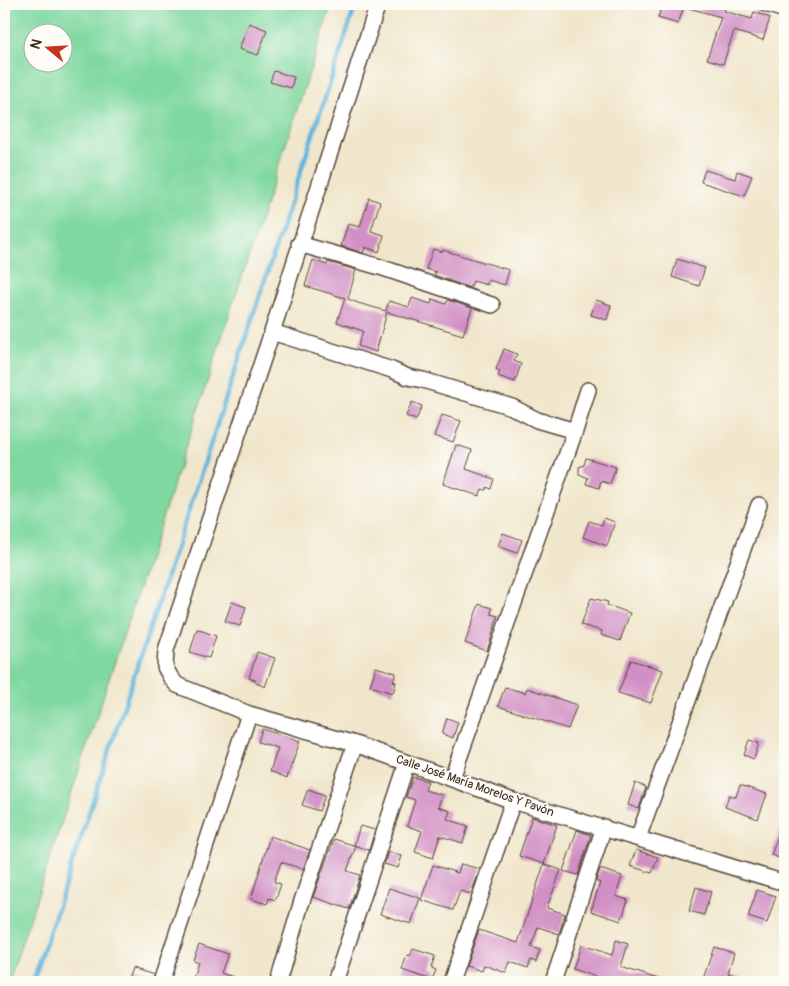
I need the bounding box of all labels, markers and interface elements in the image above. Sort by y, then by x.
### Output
north arrow [22,22,72,72]
text: N [27,37,46,51]
street label: Calle José María Morelos Y Pavón [394,752,556,820]

